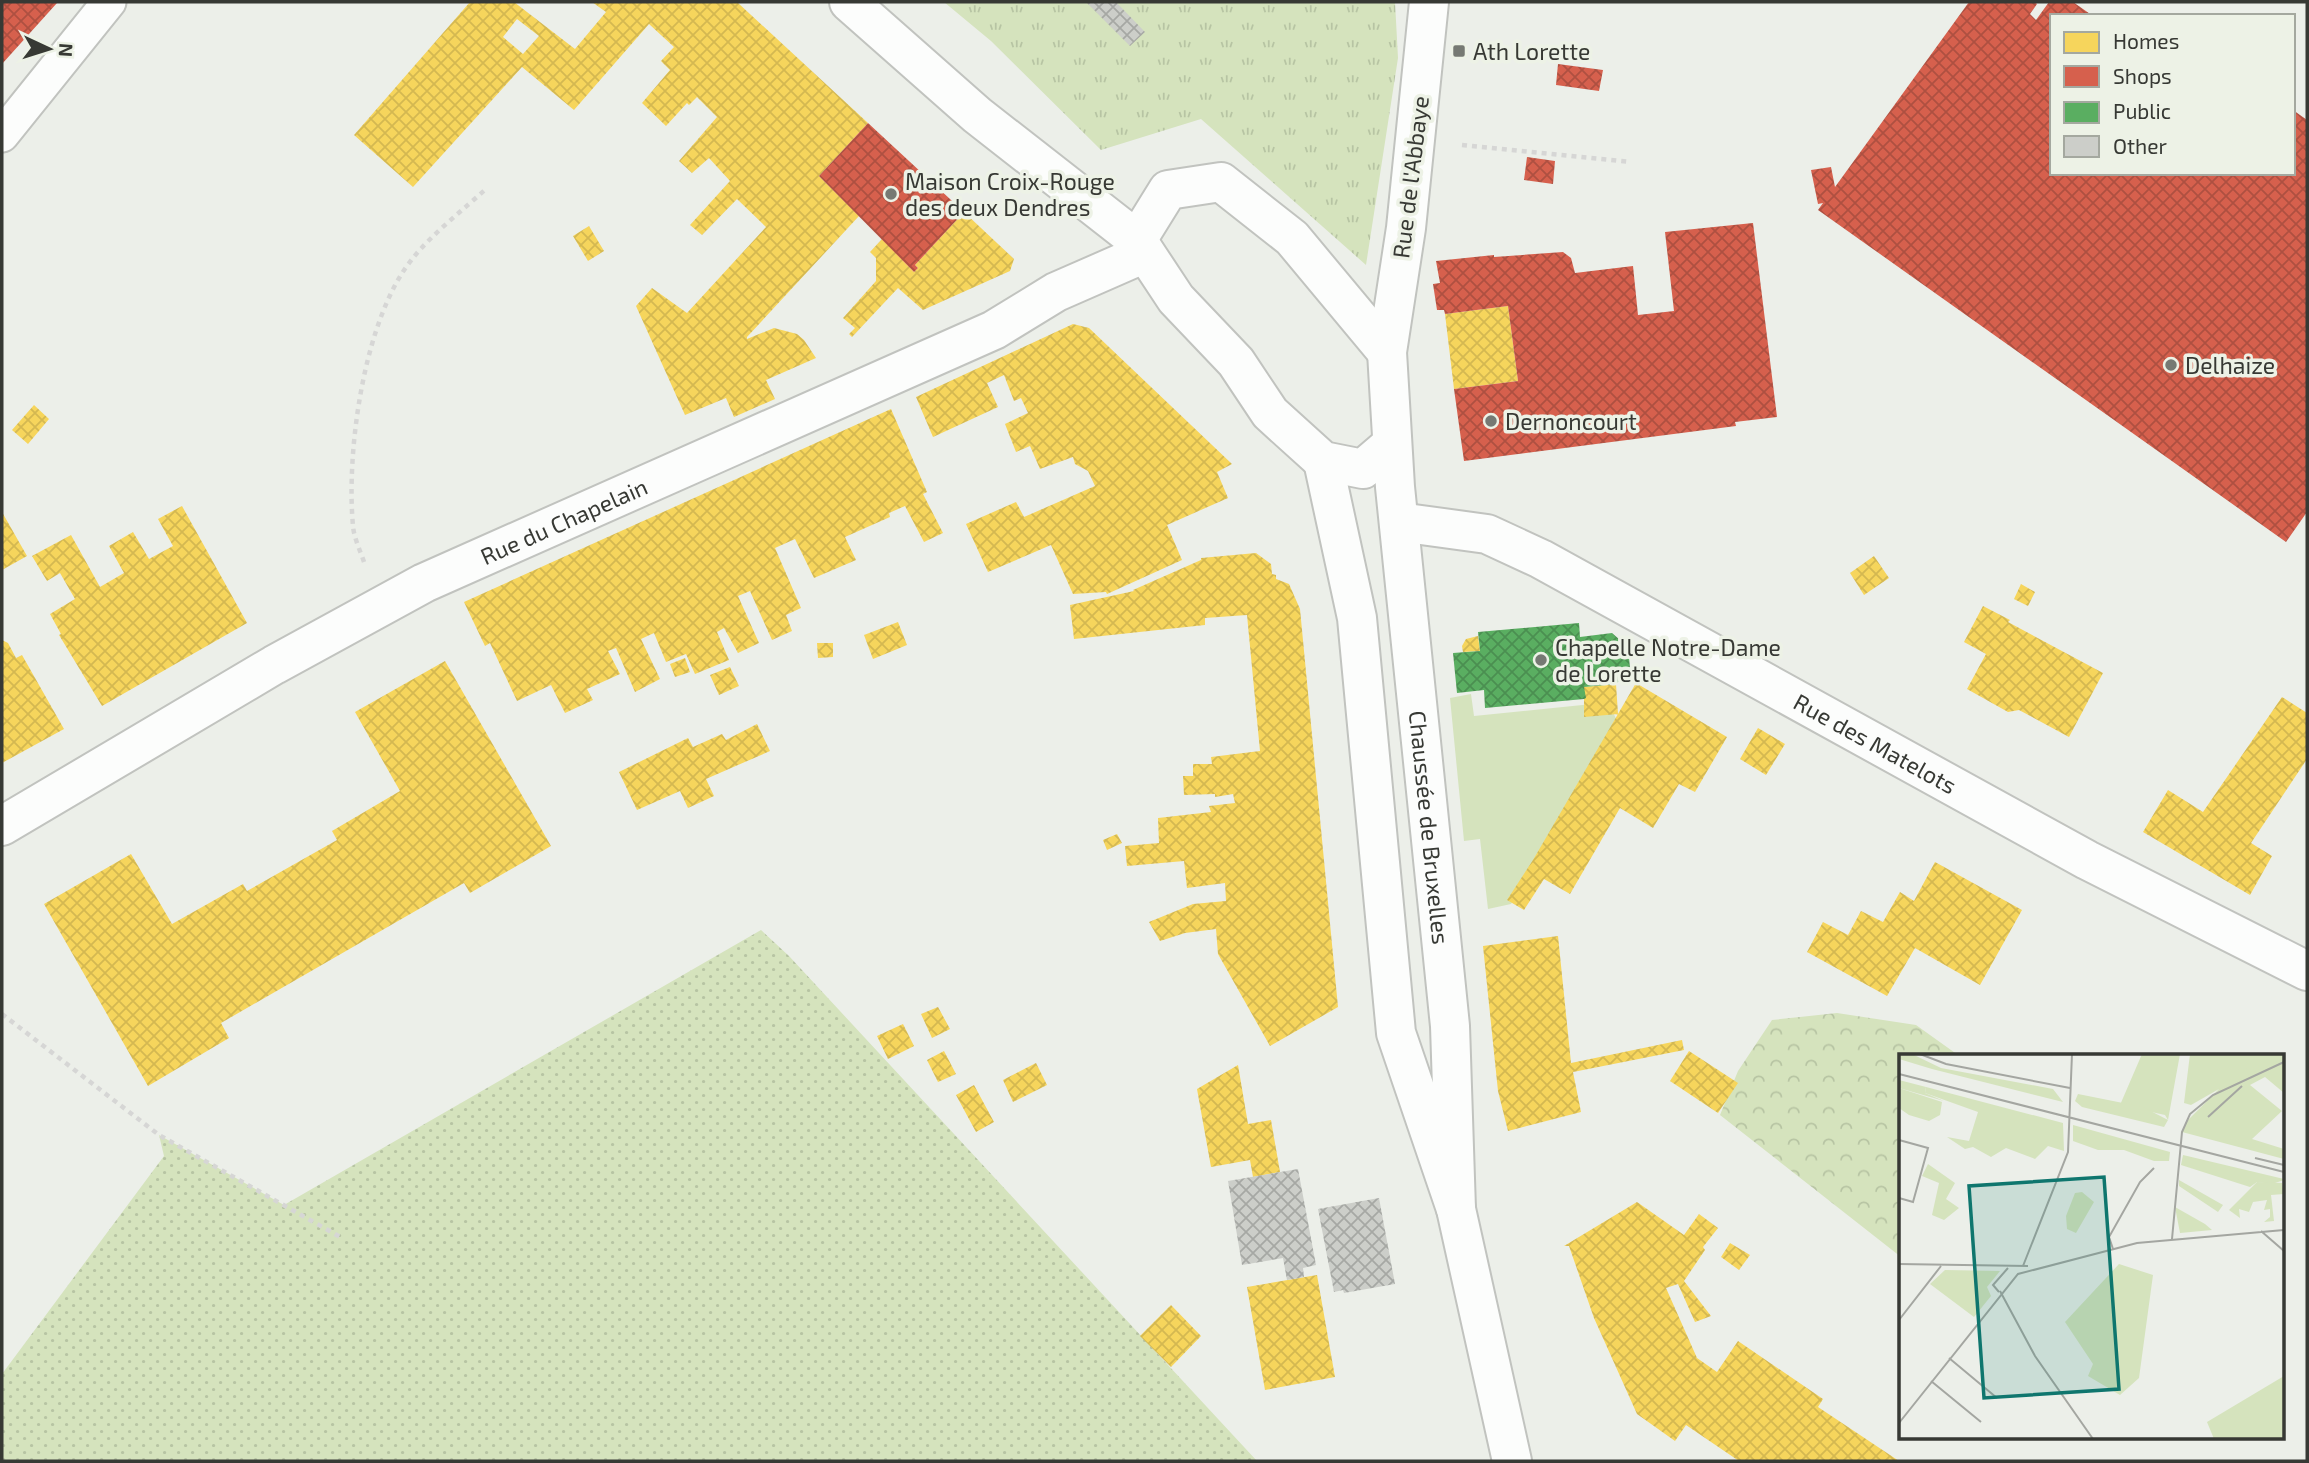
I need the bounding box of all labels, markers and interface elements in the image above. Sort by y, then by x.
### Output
north arrow [14,14,84,84]
legend [2050,14,2295,175]
text: Homes [2113,28,2179,53]
place label: Ath Lorette [1473,37,1590,65]
text: N [55,43,78,58]
marker: Ath Lorette [1451,43,1467,59]
text: Shops [2113,63,2172,88]
street label: Rue de l'Abbaye [1386,94,1434,260]
text: Public [2113,98,2171,123]
text: Other [2113,133,2168,158]
place label: Maison Croix-Rouge des deux Dendres [905,167,1115,221]
marker: Maison Croix-Rouge des deux Dendres [883,186,899,202]
place label: Delhaize [2185,351,2275,379]
marker: Delhaize [2163,357,2179,373]
place label: Dernoncourt [1505,407,1637,435]
marker: Dernoncourt [1483,413,1499,429]
street label: Rue du Chapelain [476,472,652,570]
place label: Chapelle Notre-Dame de Lorette [1555,633,1781,687]
marker: Chapelle Notre-Dame de Lorette [1533,652,1549,668]
street label: Rue des Matelots [1789,687,1961,799]
street label: Chaussée de Bruxelles [1404,709,1456,946]
inset map [1899,1054,2284,1438]

